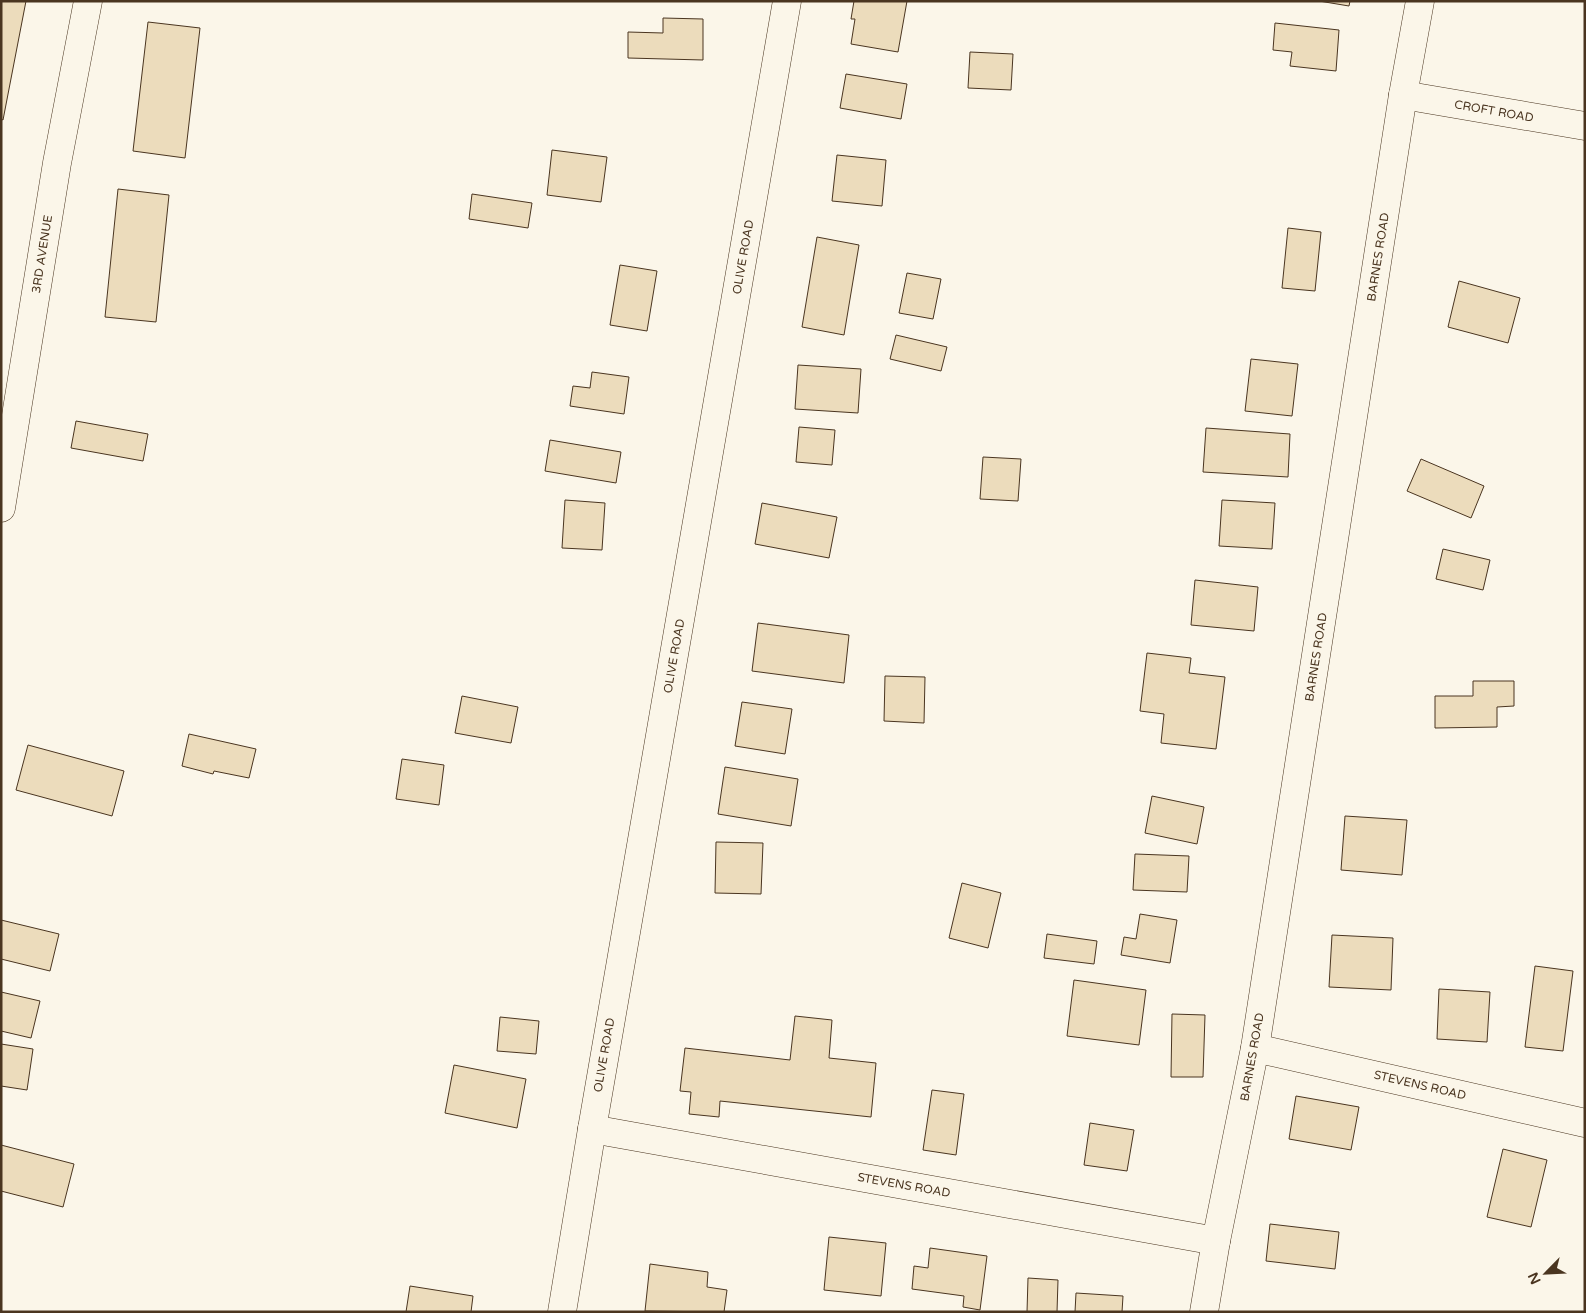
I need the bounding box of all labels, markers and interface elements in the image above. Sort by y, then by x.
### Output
street label: CROFT ROAD [1453,97,1535,125]
street label: BARNES ROAD [1364,212,1392,302]
street label: 3RD AVENUE [29,214,55,294]
street label: OLIVE ROAD [730,219,756,295]
street label: BARNES ROAD [1302,612,1330,702]
street label: OLIVE ROAD [661,618,687,694]
street label: BARNES ROAD [1237,1012,1267,1102]
street label: OLIVE ROAD [591,1017,617,1093]
street label: STEVENS ROAD [1373,1068,1467,1102]
street label: STEVENS ROAD [856,1170,952,1200]
north arrow [1521,1248,1571,1298]
text: N [1525,1269,1545,1287]

